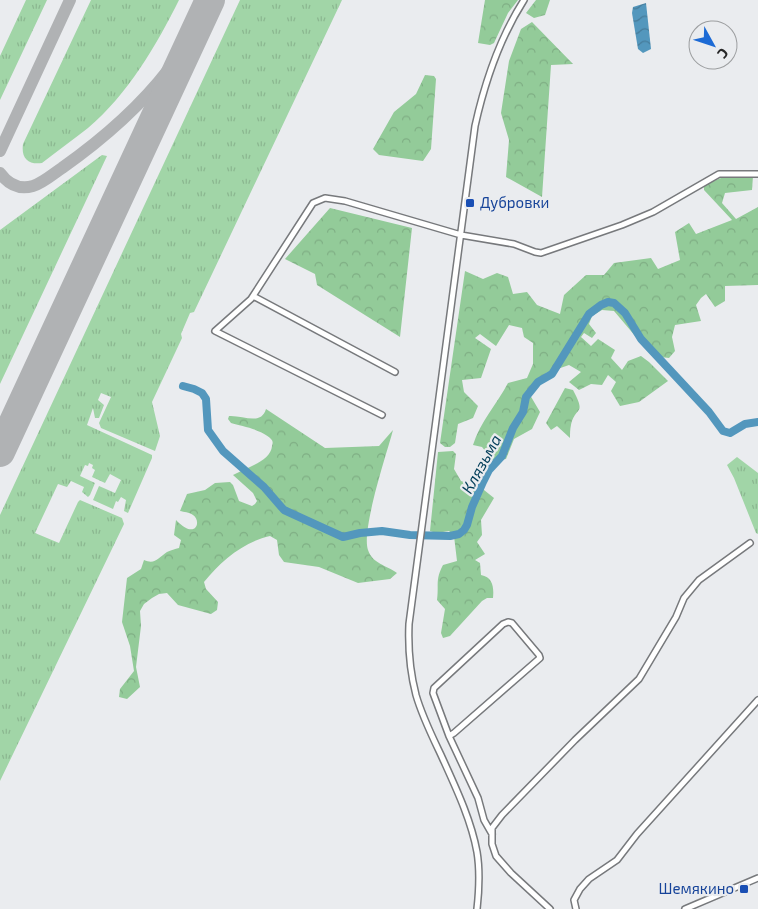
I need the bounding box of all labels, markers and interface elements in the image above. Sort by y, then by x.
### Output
north arrow [688,20,738,70]
text: С [714,45,732,62]
place label: Дубровки [480,193,549,212]
marker: Дубровки [464,197,476,209]
water label: Клязьма [457,431,504,497]
place label: Шемякино [658,879,734,897]
marker: Шемякино [738,883,750,895]

